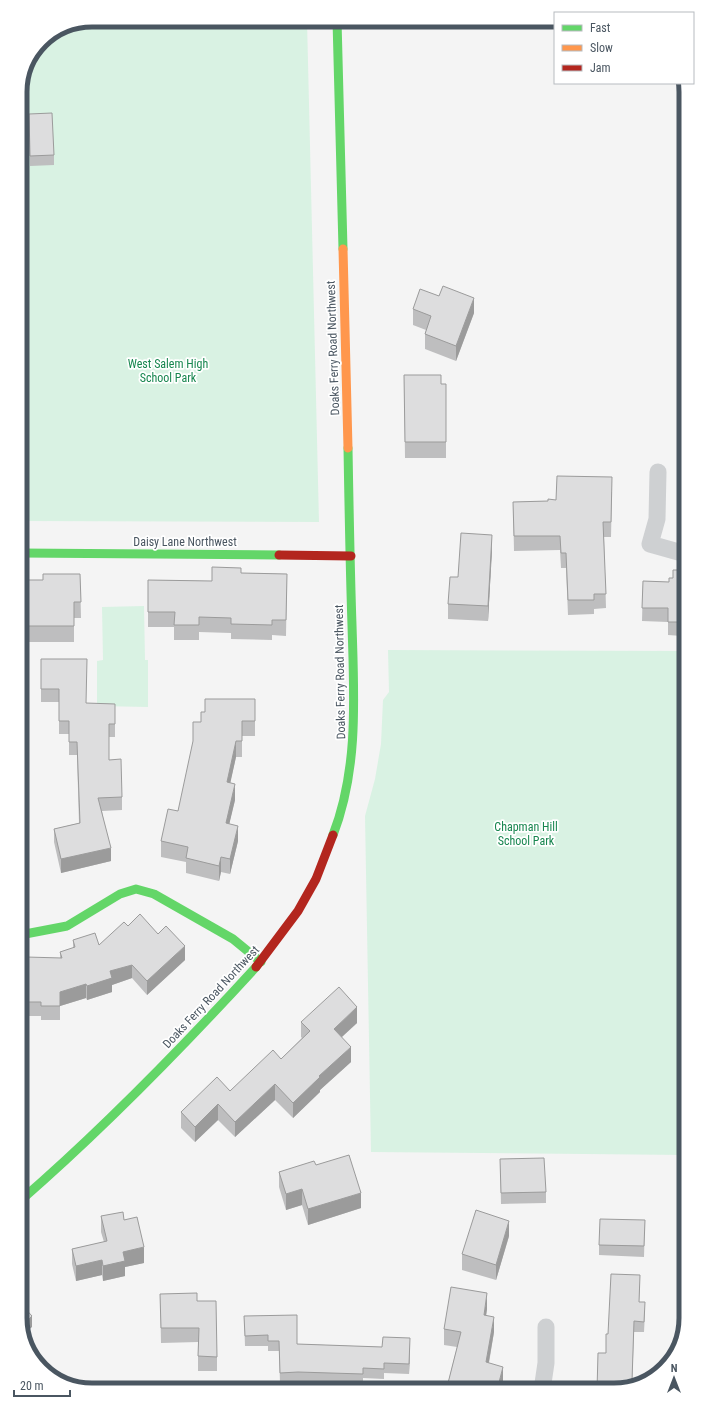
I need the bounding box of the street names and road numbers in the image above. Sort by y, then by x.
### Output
street label: Doaks Ferry Road Northwest [324,280,342,416]
street label: Daisy Lane Northwest [133,535,237,549]
street label: Doaks Ferry Road Northwest [332,604,348,739]
street label: Doaks Ferry Road Northwest [160,943,262,1051]

